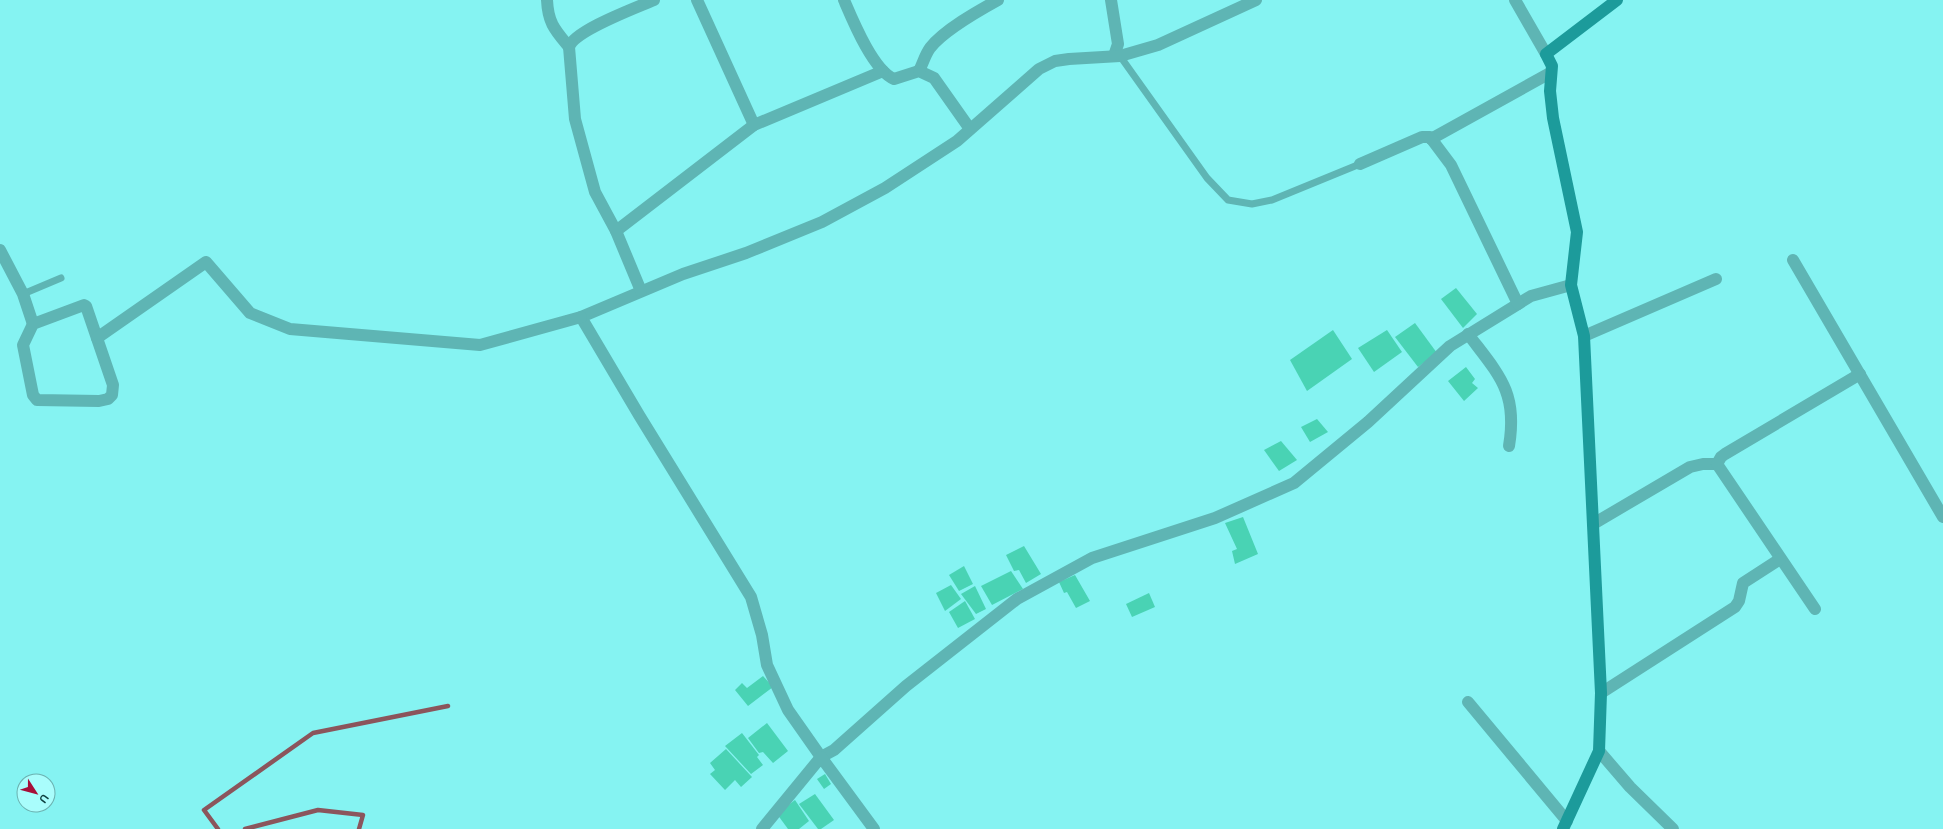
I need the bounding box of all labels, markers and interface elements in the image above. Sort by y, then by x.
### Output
north arrow [16,773,56,813]
text: U [37,792,51,806]

